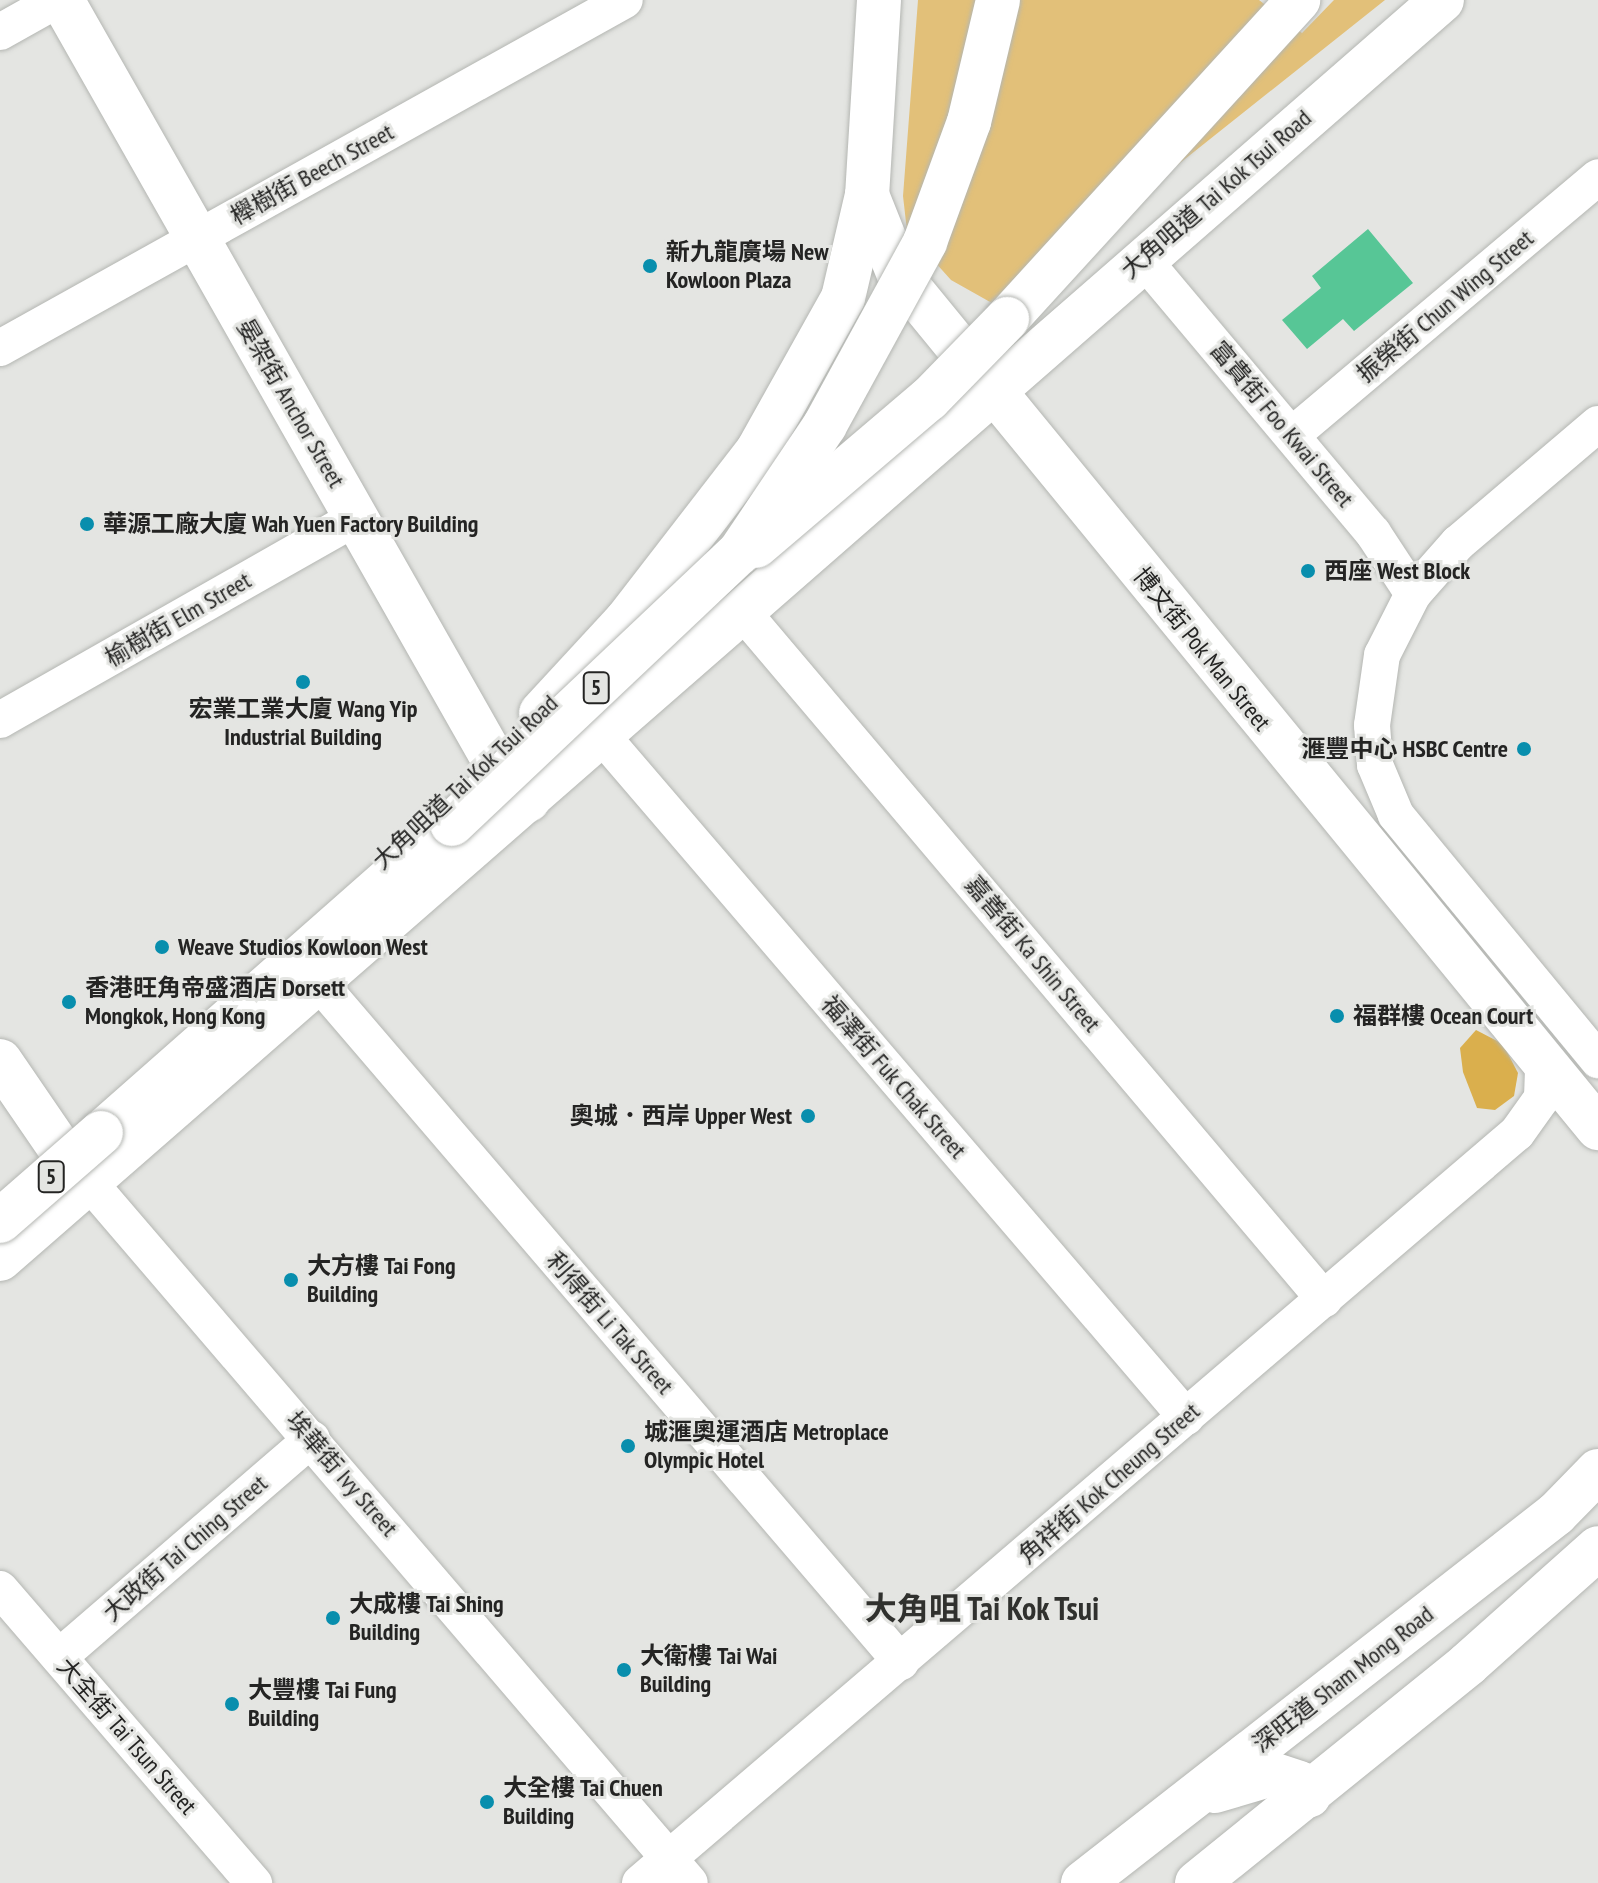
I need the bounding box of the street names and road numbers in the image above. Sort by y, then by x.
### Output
street label: 大角咀道 Tai Kok Tsui Road [1115,103,1317,285]
street label: 櫸樹街 Beech Street [226,117,398,231]
street label: 振榮街 Chun Wing Street [1351,224,1539,388]
street label: 晏架街 Anchor Street [231,314,351,492]
street label: 富貴街 Foo Kwai Street [1204,335,1360,513]
street label: 博文街 Pok Man Street [1127,561,1277,737]
street label: 榆樹街 Elm Street [100,566,256,672]
road number: 5 [582,670,610,706]
street label: 大角咀道 Tai Kok Tsui Road [366,688,564,876]
street label: 嘉善街 Ka Shin Street [959,870,1107,1038]
street label: 福澤街 Fuk Chak Street [815,989,973,1165]
road number: 5 [37,1159,65,1195]
street label: 利得街 Li Tak Street [540,1246,680,1400]
street label: 角祥街 Kok Cheung Street [1013,1397,1205,1569]
street label: 埃華街 Ivy Street [280,1406,404,1542]
street label: 大政街 Tai Ching Street [97,1469,273,1627]
street label: 深旺道 Sham Mong Road [1247,1600,1439,1758]
street label: 大全街 Tai Tsun Street [51,1652,203,1820]

